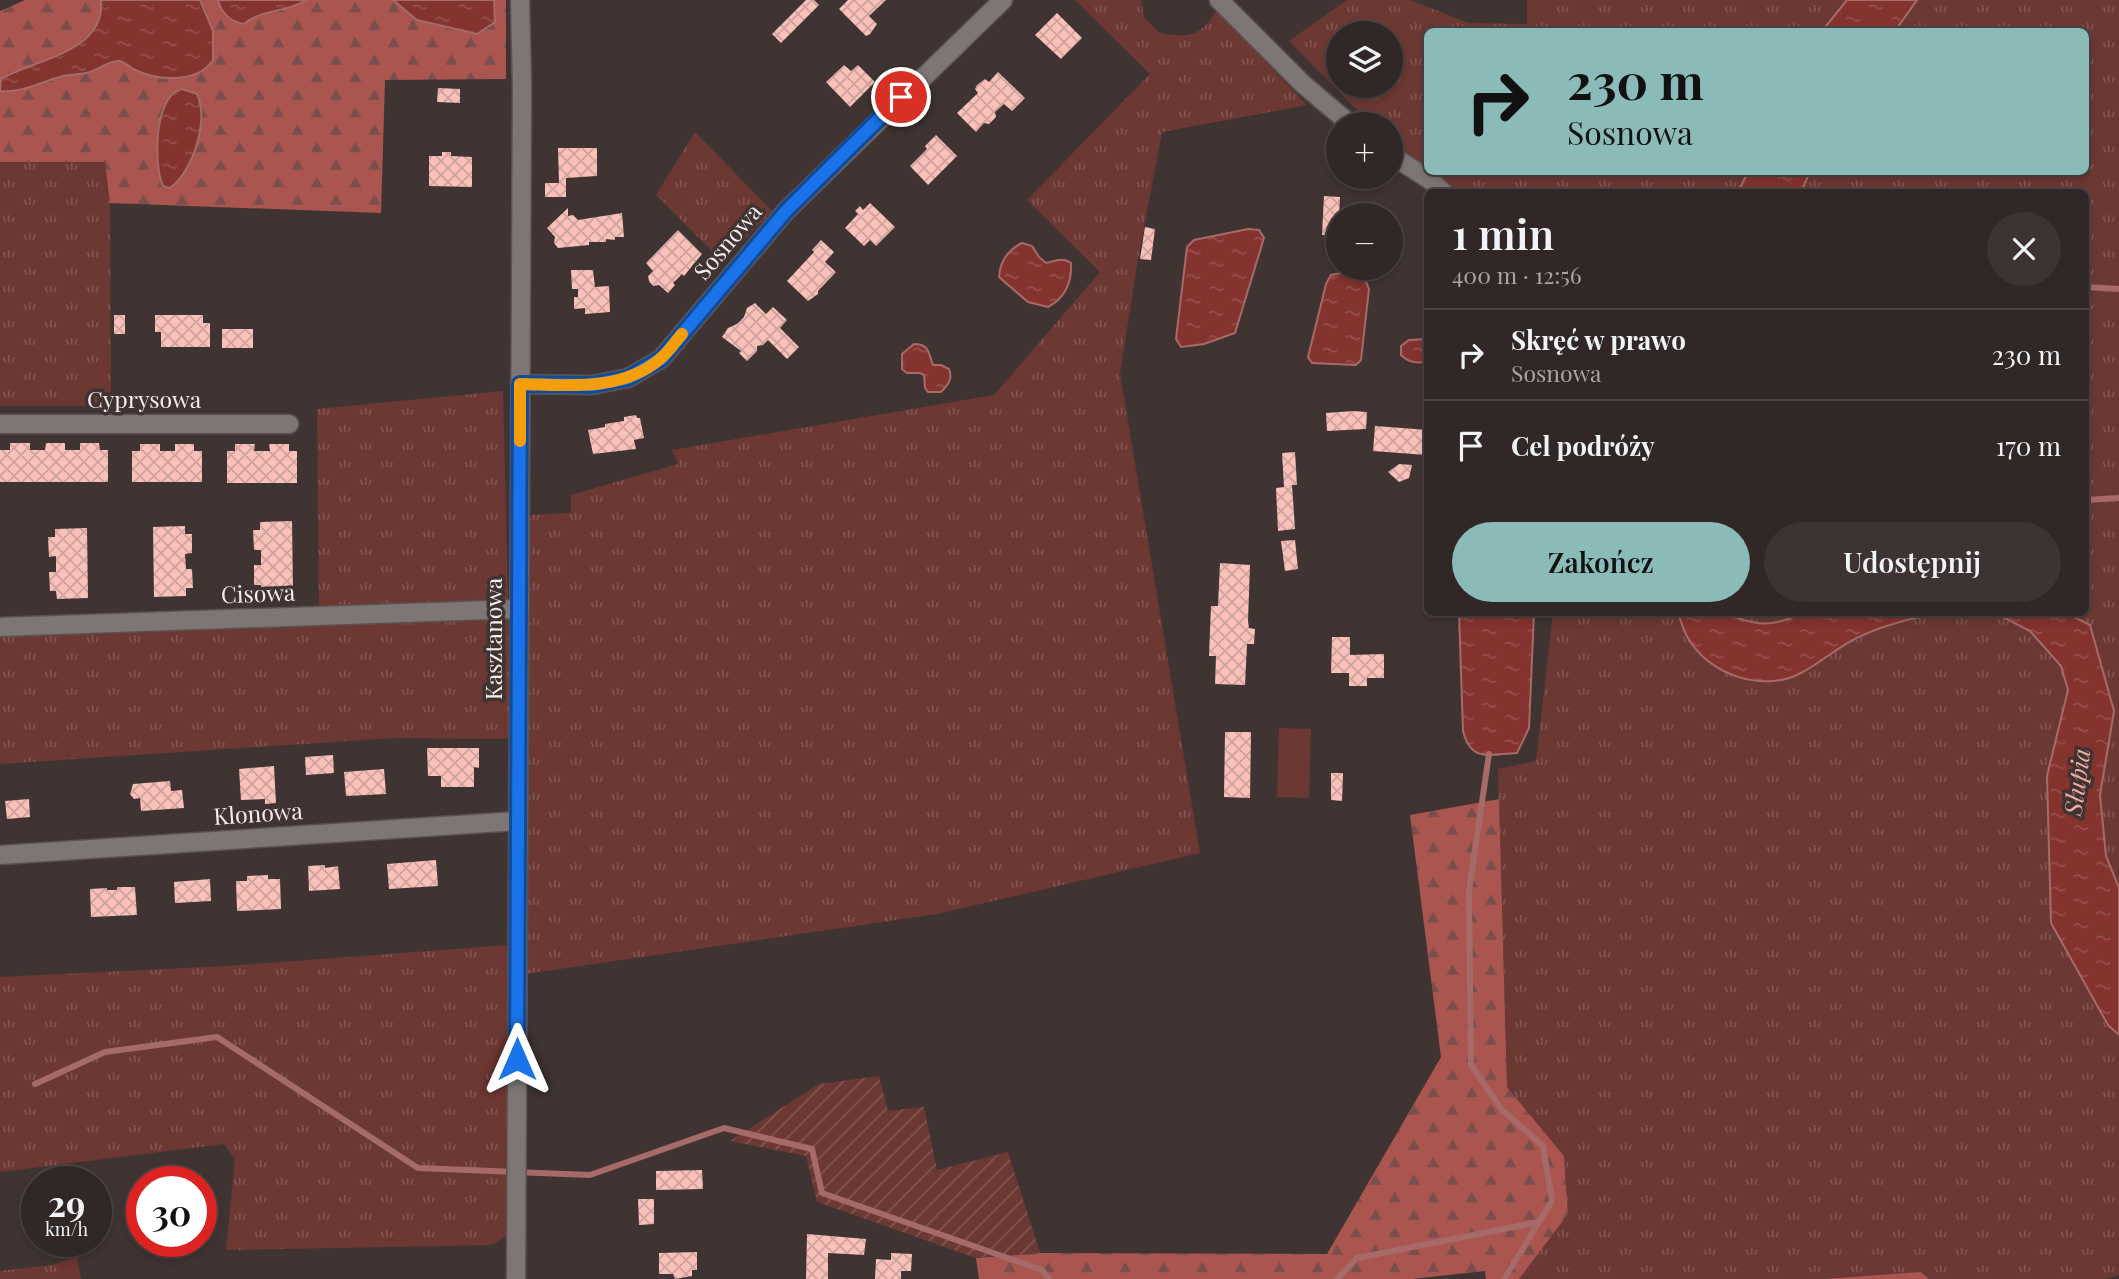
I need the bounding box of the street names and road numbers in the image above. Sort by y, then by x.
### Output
street label: Sosnowa [686,196,768,286]
street label: Cyprysowa [87,383,202,414]
street label: Cisowa [220,576,296,609]
street label: Kasztanowa [477,577,508,700]
street label: Klonowa [212,794,304,831]

